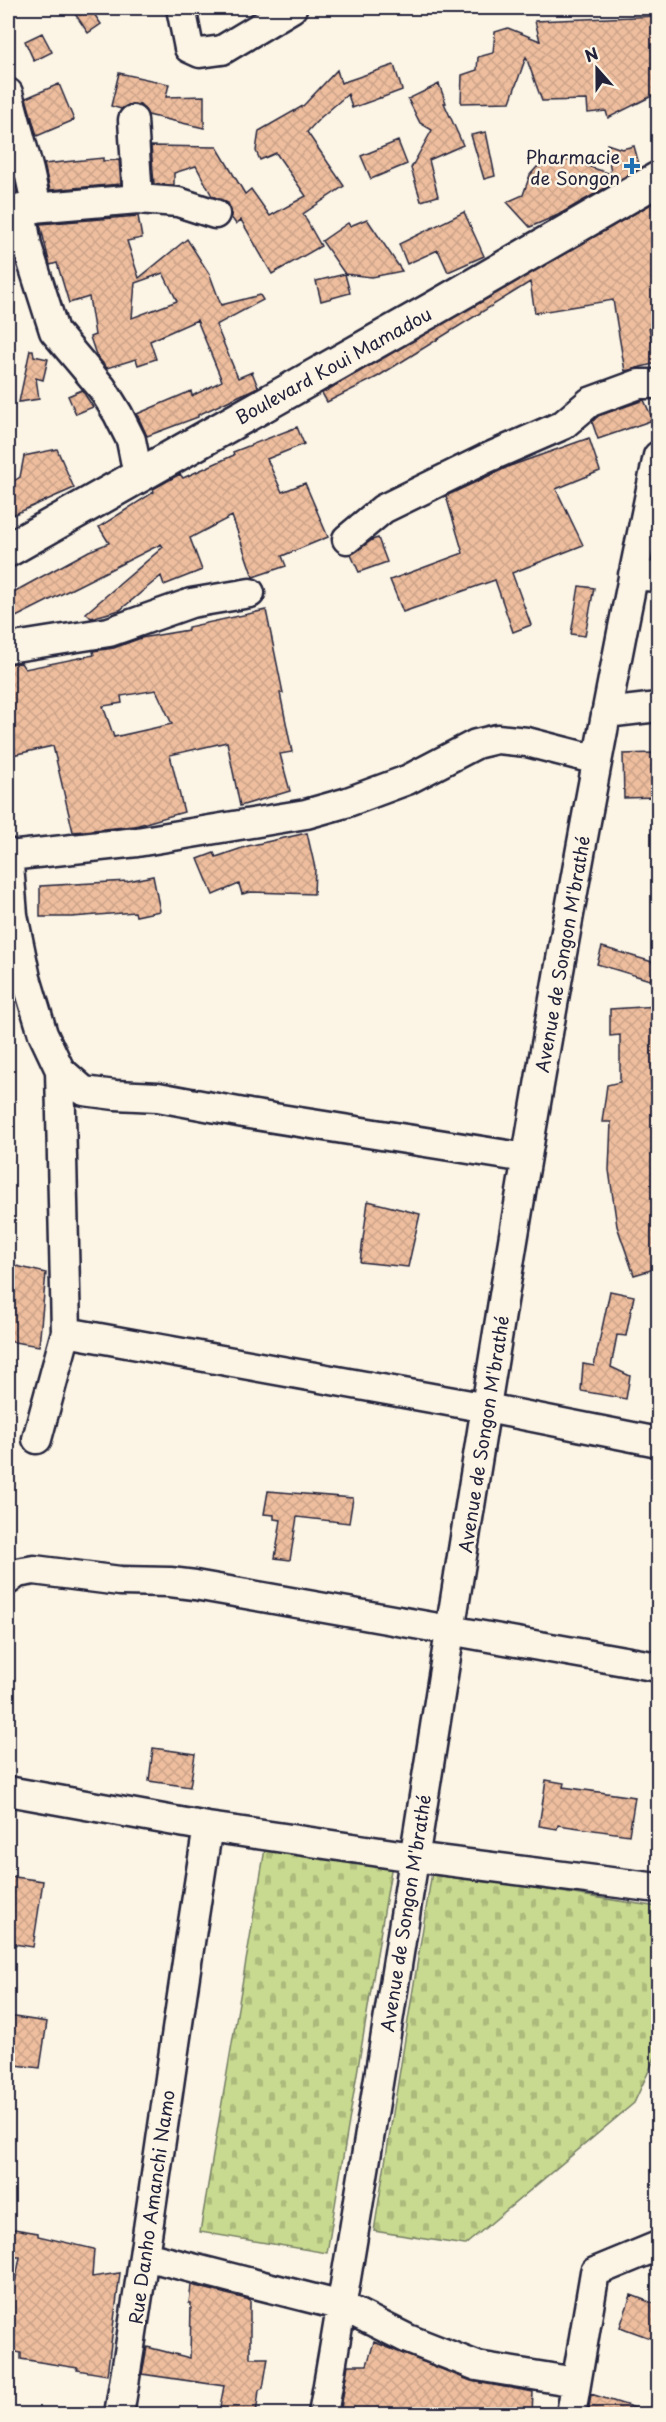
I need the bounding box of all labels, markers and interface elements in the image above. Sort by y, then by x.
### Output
north arrow [567,39,627,99]
text: N [581,41,601,68]
place label: Pharmacie de Songon [526,143,620,191]
marker: Pharmacie de Songon [625,159,639,173]
street label: Boulevard Koui Mamadou [230,300,436,430]
street label: Avenue de Songon M'brathé [528,834,596,1074]
street label: Avenue de Songon M'brathé [451,1313,515,1555]
street label: Avenue de Songon M'brathé [373,1792,437,2034]
street label: Rue Danho Amanchi Namo [121,2088,181,2326]

